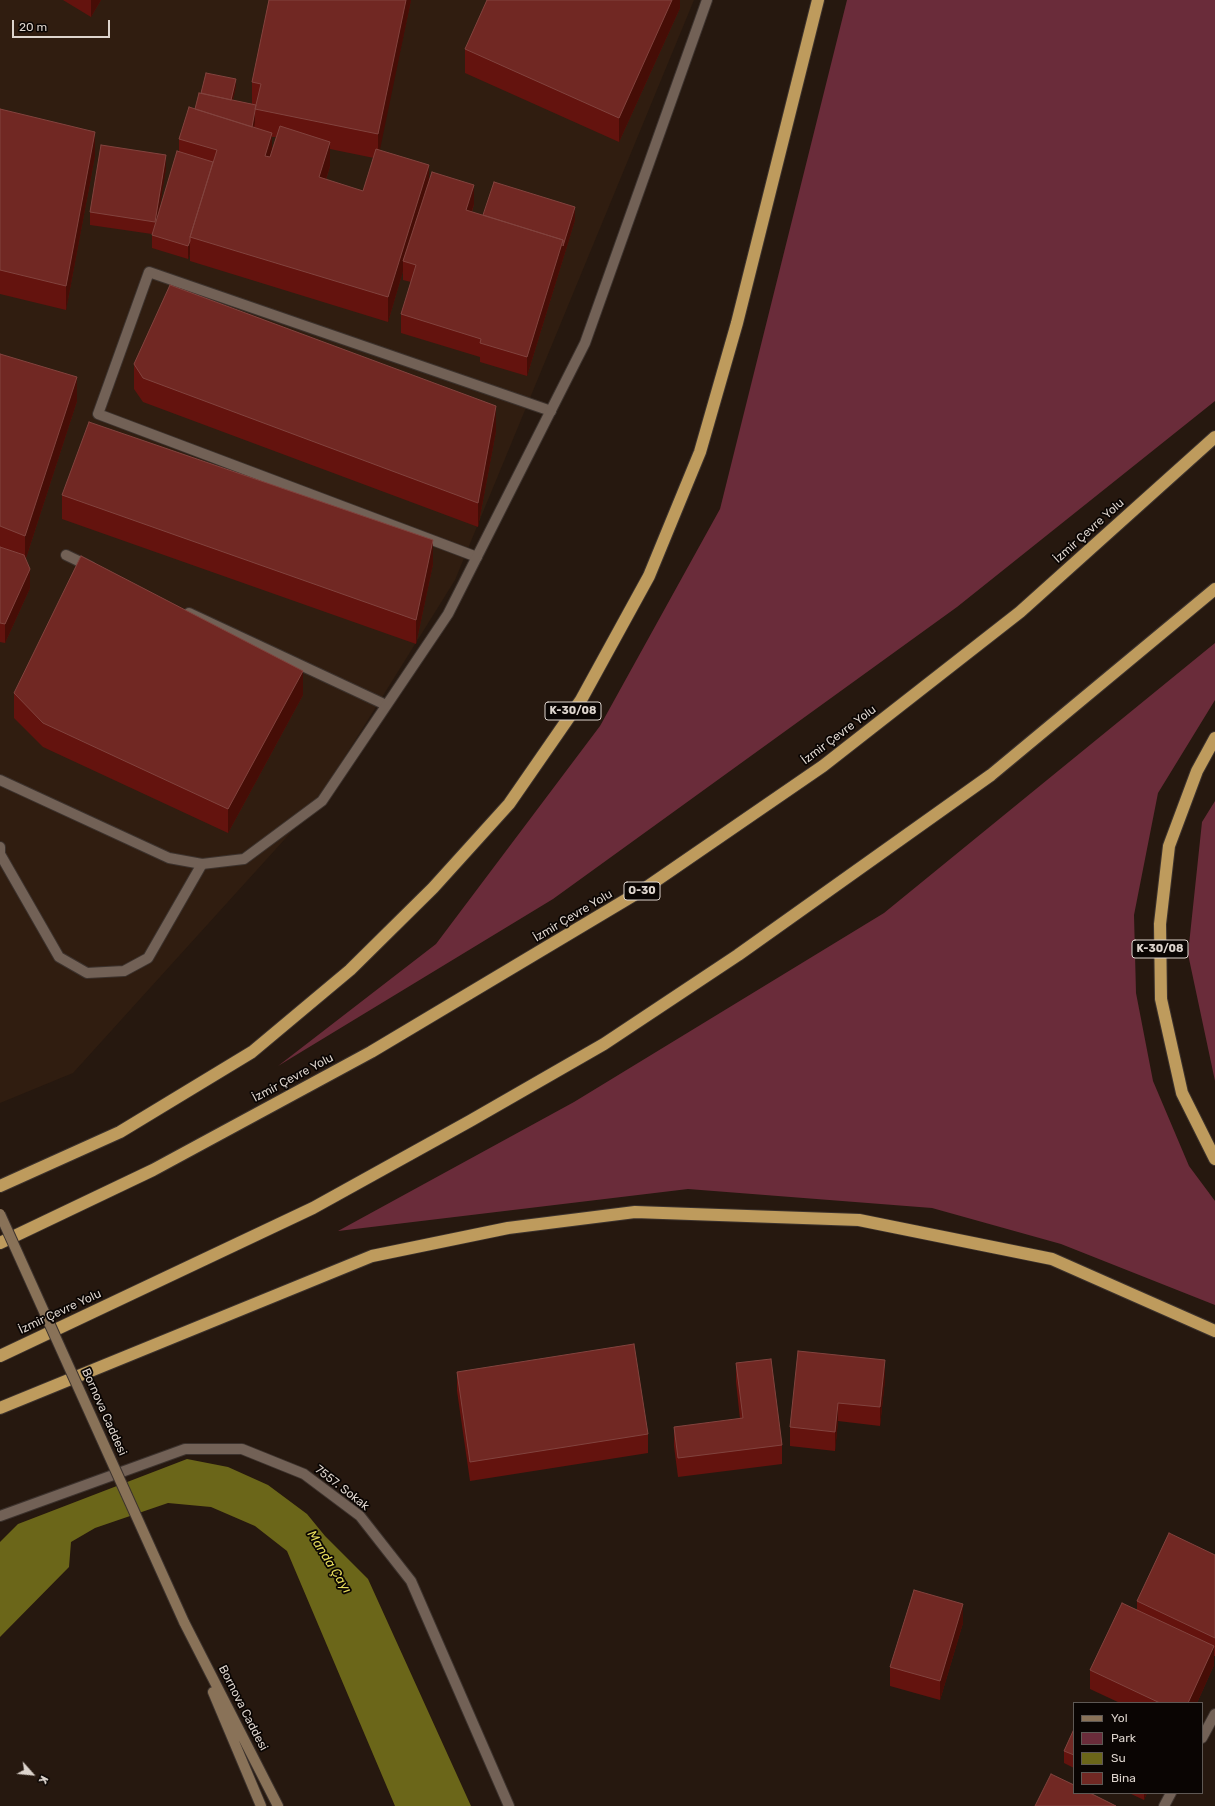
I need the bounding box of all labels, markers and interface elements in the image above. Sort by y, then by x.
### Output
scale bar [14,12,112,38]
text: 20 m [19,20,47,34]
street label: İzmir Çevre Yolu [1051,496,1127,566]
road number: K-30/08 [545,702,601,720]
street label: İzmir Çevre Yolu [799,702,879,768]
road number: O-30 [624,882,660,900]
street label: İzmir Çevre Yolu [531,887,615,945]
road number: K-30/08 [1132,940,1188,958]
street label: İzmir Çevre Yolu [250,1051,336,1105]
street label: İzmir Çevre Yolu [16,1287,104,1337]
street label: Bornova Caddesi [78,1366,130,1458]
street label: 7557. Sokak [312,1462,372,1514]
water label: Manda Çayı [304,1528,354,1596]
street label: Bornova Caddesi [215,1663,271,1753]
legend [1073,1702,1203,1794]
text: Yol [1111,1711,1128,1725]
text: Park [1111,1731,1136,1745]
text: Su [1111,1751,1126,1765]
north arrow [12,1754,52,1794]
text: Bina [1111,1771,1136,1785]
text: K [36,1773,51,1786]

